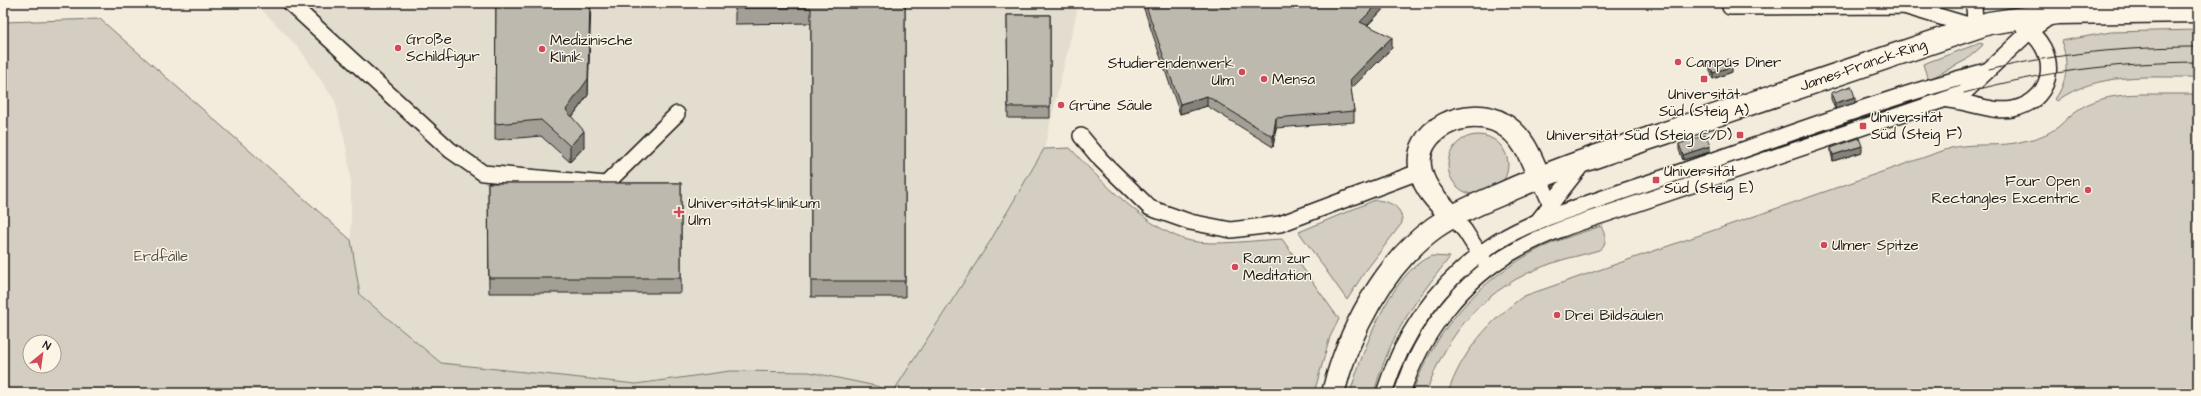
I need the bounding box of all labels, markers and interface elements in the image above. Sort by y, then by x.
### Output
place label: Große Schildfigur [406,29,480,68]
place label: Medizinische Klinik [550,30,633,68]
street label: James-Franck-Ring [1797,33,1930,98]
marker: Große Schildfigur [393,43,403,53]
marker: Medizinische Klinik [537,44,547,54]
place label: Campus Diner [1686,52,1781,73]
place label: Studierendenwerk Ulm [1108,53,1234,91]
marker: Campus Diner [1673,57,1683,67]
marker: Studierendenwerk Ulm [1237,67,1247,77]
place label: Mensa [1272,69,1316,90]
marker: Mensa [1259,74,1269,84]
marker: Universität Süd (Steig A) [1699,74,1709,84]
place label: Universität Süd (Steig A) [1659,84,1749,123]
place label: Grüne Säule [1069,95,1152,116]
marker: Grüne Säule [1056,100,1066,110]
place label: Universität Süd (Steig F) [1871,107,1962,146]
marker: Universität Süd (Steig F) [1858,121,1868,131]
place label: Universität Süd (Steig C/D) [1546,125,1732,147]
marker: Universität Süd (Steig C/D) [1735,130,1745,140]
place label: Universität Süd (Steig E) [1664,161,1753,200]
place label: Four Open Rectangles Excentric [1932,171,2081,210]
marker: Universität Süd (Steig E) [1651,175,1661,185]
marker: Four Open Rectangles Excentric [2083,185,2093,195]
place label: Universitätsklinikum Ulm [688,193,820,231]
marker: Universitätsklinikum Ulm [673,206,685,218]
place label: Ulmer Spitze [1832,235,1919,256]
marker: Ulmer Spitze [1819,240,1829,250]
park label: Erdfälle [134,246,188,267]
place label: Raum zur Meditation [1243,248,1312,286]
marker: Raum zur Meditation [1230,262,1240,272]
place label: Drei Bildsäulen [1565,305,1664,326]
marker: Drei Bildsäulen [1552,310,1562,320]
north arrow [22,334,62,374]
text: N [40,337,53,354]

